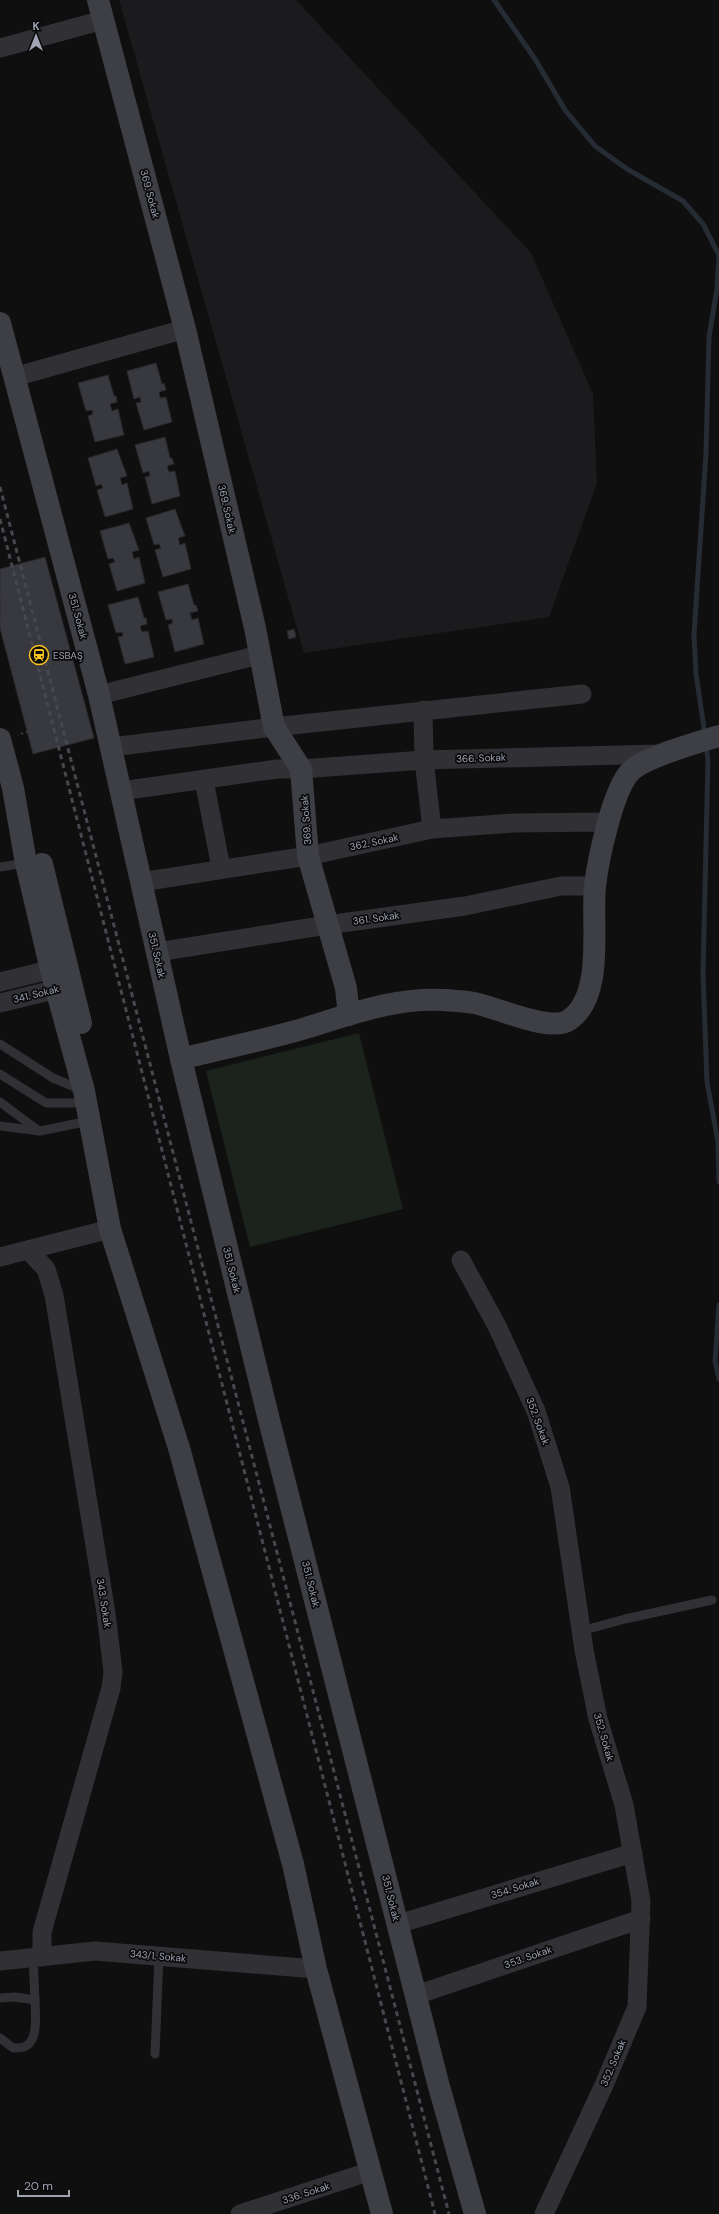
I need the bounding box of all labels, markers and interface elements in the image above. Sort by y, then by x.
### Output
north arrow [16,16,56,56]
text: K [32,19,40,33]
street label: 369. Sokak [137,168,163,220]
street label: 369. Sokak [215,483,239,535]
street label: 351. Sokak [66,592,90,640]
station icon: ESBAŞ [28,644,50,666]
place label: ESBAŞ [53,649,83,662]
street label: 366. Sokak [456,751,506,765]
street label: 369. Sokak [298,795,314,845]
street label: 362. Sokak [348,830,400,854]
street label: 361. Sokak [352,908,400,928]
street label: 351. Sokak [145,931,169,979]
street label: 341. Sokak [12,982,60,1006]
street label: 351. Sokak [220,1246,244,1294]
street label: 352. Sokak [523,1396,553,1446]
street label: 351. Sokak [299,1560,323,1608]
street label: 343. Sokak [94,1577,114,1629]
street label: 352. Sokak [591,1711,617,1763]
street label: 351. Sokak [379,1874,403,1922]
street label: 354. Sokak [489,1874,541,1902]
street label: 353. Sokak [502,1943,554,1971]
street label: 343/1. Sokak [129,1947,187,1965]
street label: 352. Sokak [597,2038,629,2088]
scale bar [18,2172,69,2198]
text: 20 m [24,2178,53,2194]
street label: 336. Sokak [280,2179,332,2207]

